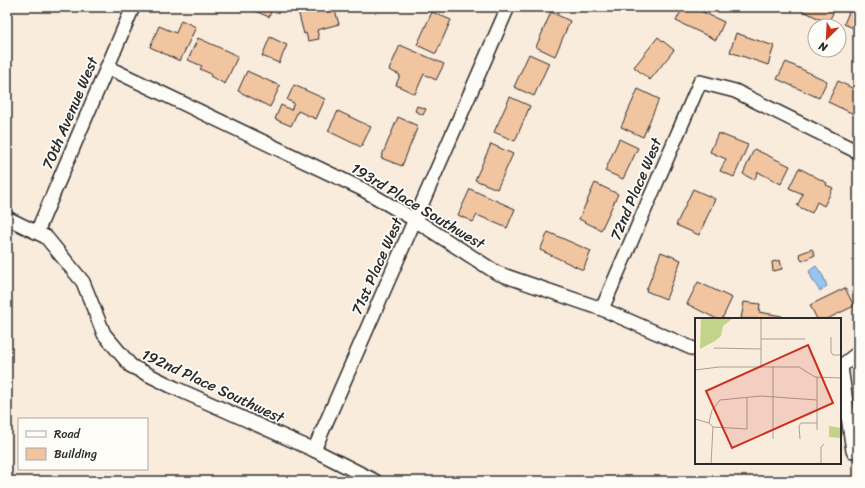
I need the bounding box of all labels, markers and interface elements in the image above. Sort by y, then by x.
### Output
north arrow [807,18,847,58]
text: N [815,36,831,57]
street label: 70th Avenue West [35,52,106,173]
street label: 72nd Place West [603,133,670,244]
street label: 193rd Place Southwest [346,156,491,257]
street label: 71st Place West [344,212,410,319]
inset map [695,318,841,464]
street label: 192nd Place Southwest [137,342,289,431]
legend [18,418,148,470]
text: Road [54,423,81,445]
text: Building [54,443,97,465]

